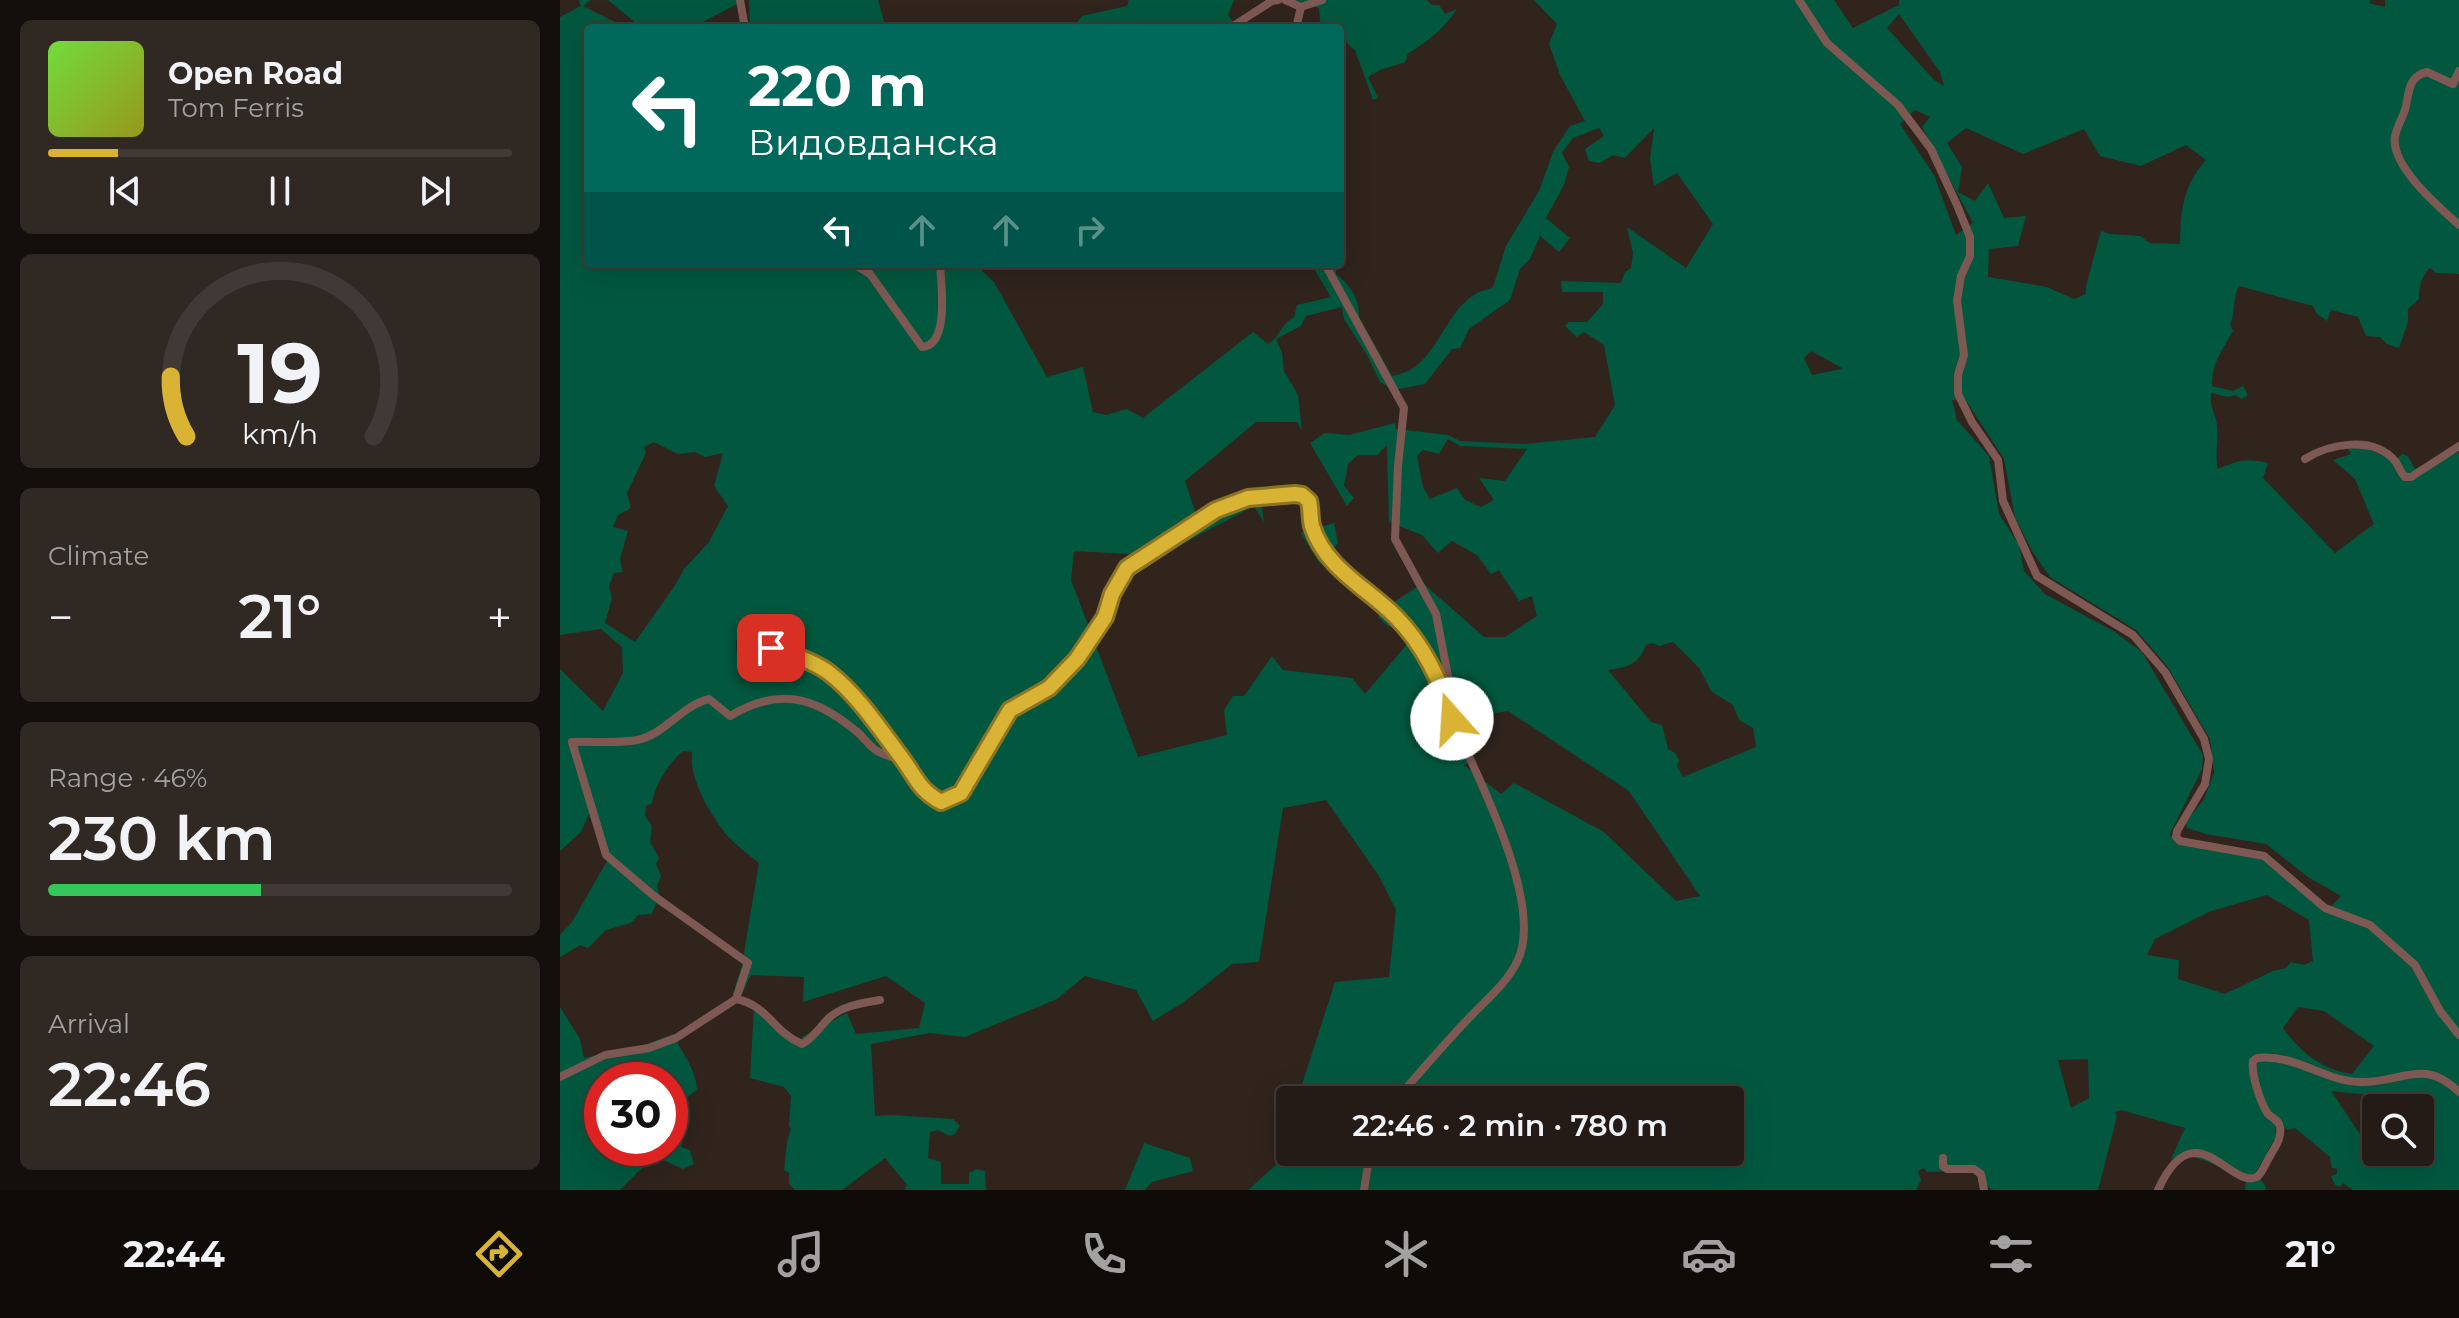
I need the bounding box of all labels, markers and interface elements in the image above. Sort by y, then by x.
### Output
text: 220 m [748,52,927,120]
text: Open Road [168,55,343,92]
icon: left [616,56,720,160]
text: Tom Ferris [168,92,304,124]
text: Видовданска [748,120,999,164]
icon: previous [103,169,147,213]
icon: pause [258,169,302,213]
icon: next [413,169,457,213]
icon: left [816,208,860,252]
icon: ahead [900,208,944,252]
icon: ahead [984,208,1028,252]
icon: right [1068,208,1112,252]
text: 19 [237,322,323,424]
text: km/h [242,416,318,451]
text: Climate [48,540,149,572]
text: 21° [239,580,321,653]
text: − [48,590,73,644]
text: + [487,590,512,644]
pin [737,614,805,682]
icon: arrive [749,626,793,670]
position arrow [1410,677,1494,761]
text: Range · 46% [48,762,207,794]
text: 230 km [48,802,276,875]
text: Arrival [48,1008,130,1040]
text: 22:46 [48,1048,211,1121]
speed limit sign: 30 [584,1062,688,1166]
map controls [2362,1094,2434,1166]
button: search [2362,1094,2434,1166]
text: 22:46 · 2 min · 780 m [1352,1107,1668,1144]
icon: directions [471,1226,527,1282]
icon: music [773,1226,829,1282]
icon: phone [1076,1226,1132,1282]
icon: climate [1378,1226,1434,1282]
icon: car [1681,1226,1737,1282]
icon: filters [1983,1226,2039,1282]
text: 22:44 [123,1232,225,1276]
text: 21° [2285,1232,2336,1276]

